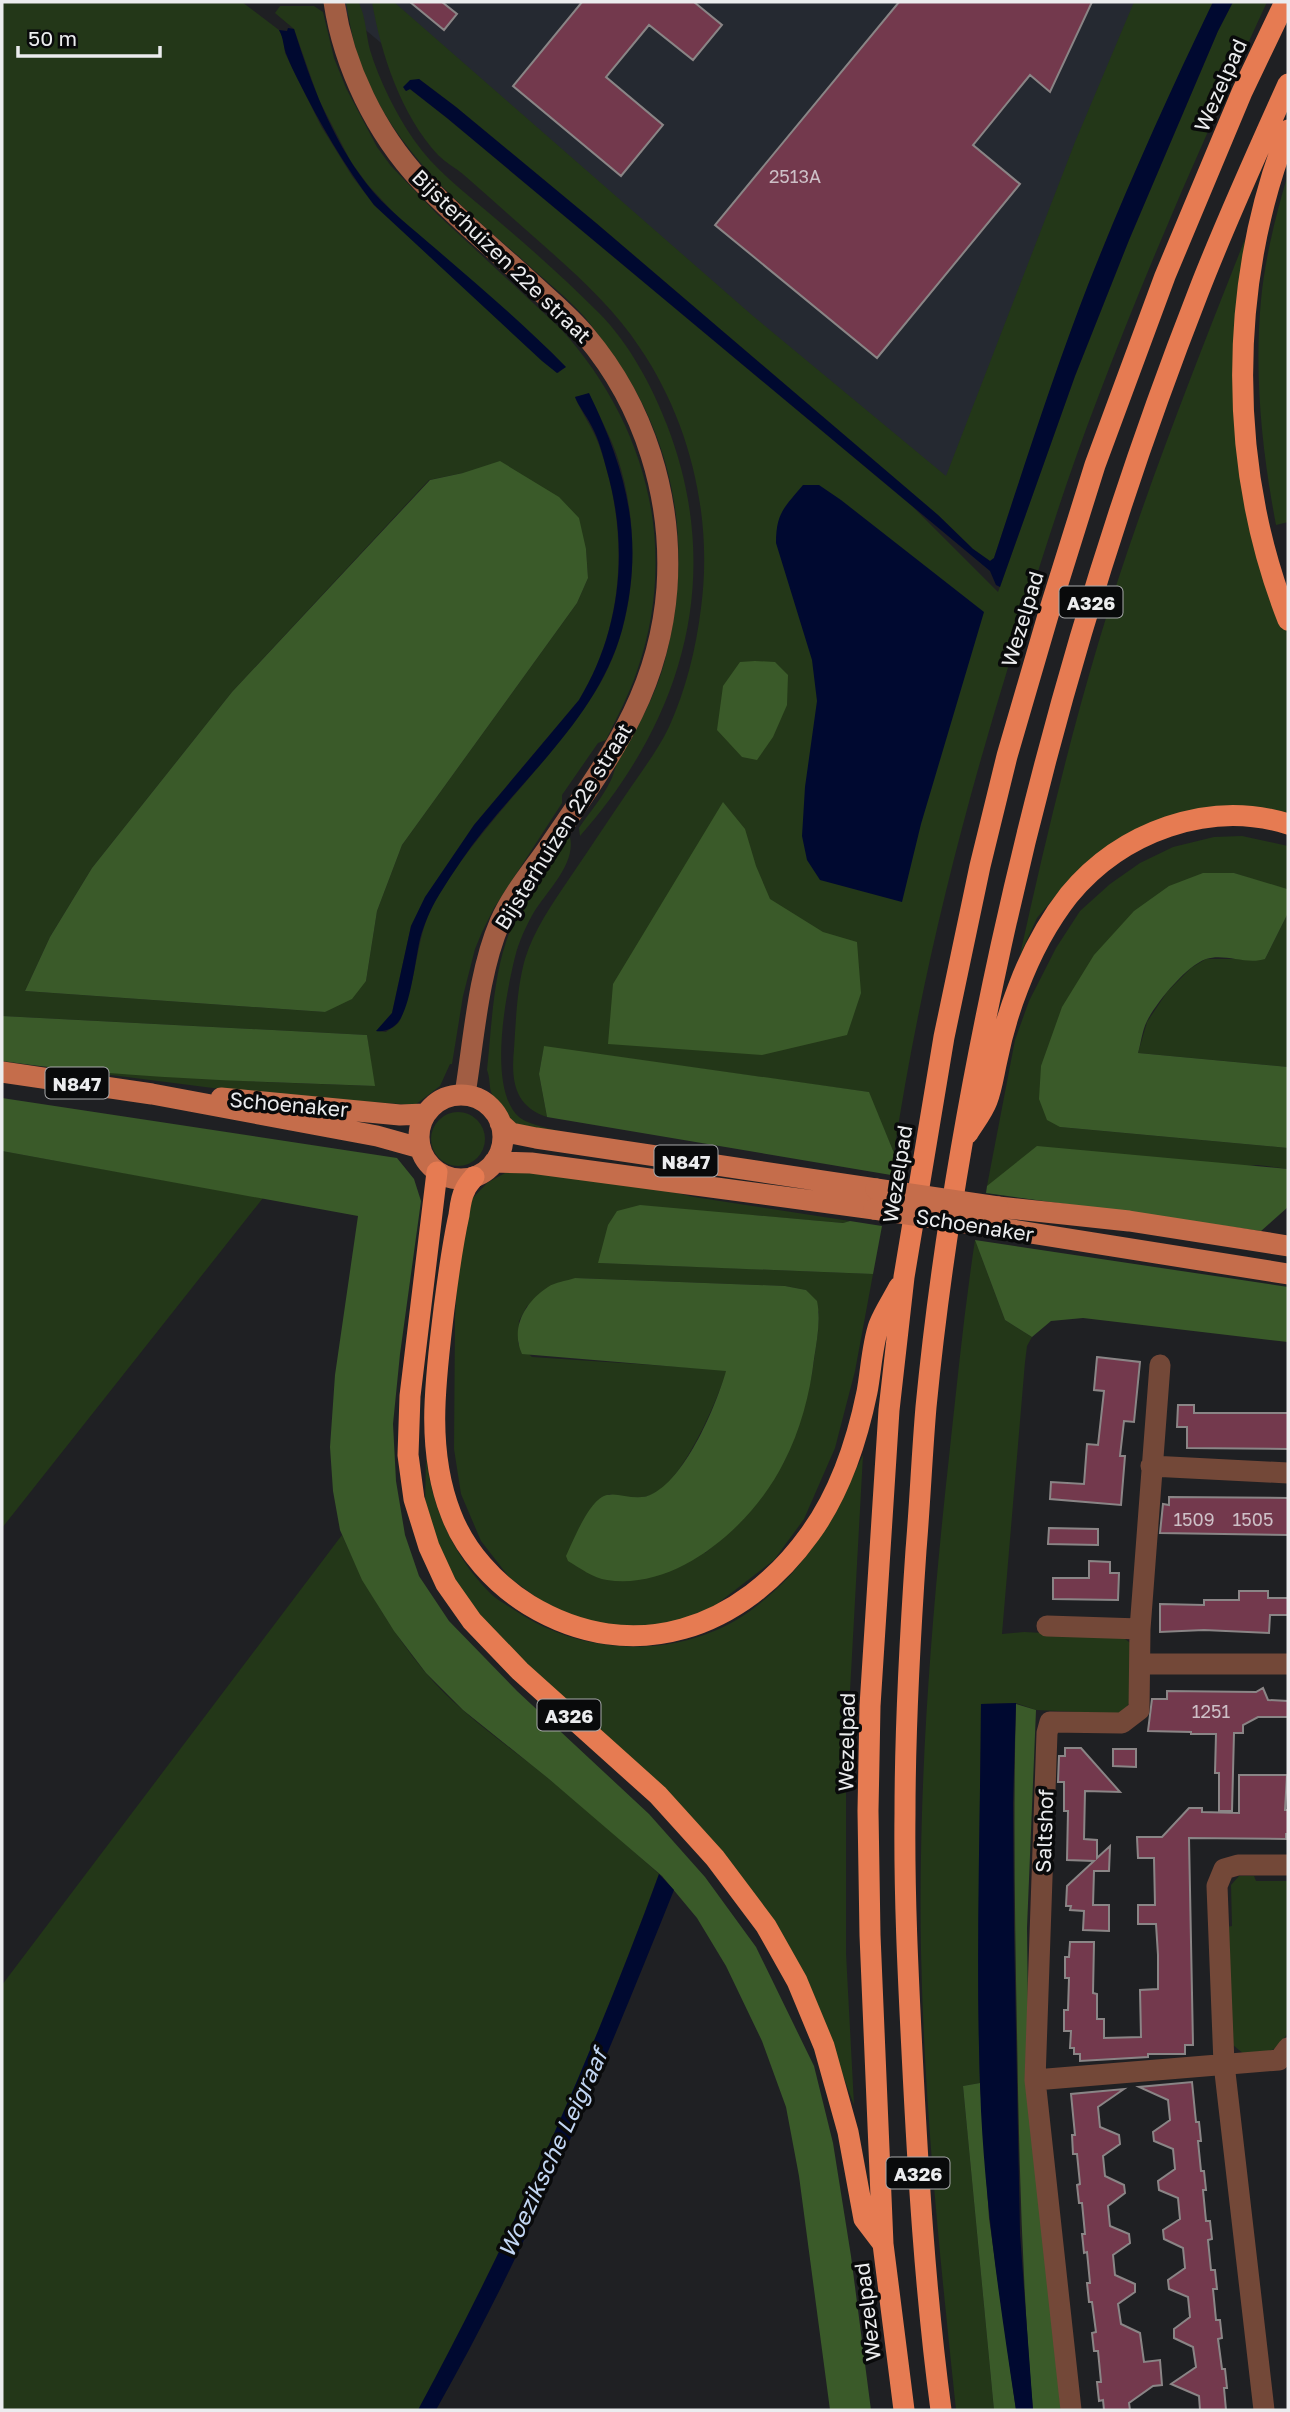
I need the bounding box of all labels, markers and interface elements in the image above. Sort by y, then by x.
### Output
scale bar [18,14,159,58]
text: 50 m [28,25,77,51]
street label: Wezelpad [1188,35,1252,135]
street label: Bijsterhuizen 22e straat [407,164,597,348]
house number: 2513A [769,165,821,187]
street label: Wezelpad [995,568,1049,670]
road number: A326 [1060,586,1122,618]
street label: Bijsterhuizen 22e straat [489,718,637,934]
road number: N847 [46,1068,108,1098]
street label: Schoenaker [228,1086,350,1122]
street label: Wezelpad [876,1123,918,1225]
road number: N847 [654,1146,718,1176]
street label: Schoenaker [914,1203,1036,1247]
house number: 1509 [1173,1508,1215,1530]
house number: 1505 [1233,1508,1273,1530]
street label: Wezelpad [832,1692,860,1792]
road number: A326 [538,1700,600,1730]
house number: 1251 [1192,1700,1230,1722]
street label: Saltshof [1030,1788,1058,1873]
water label: Woeziksche Leigraaf [491,2041,614,2262]
road number: A326 [886,2158,950,2188]
street label: Wezelpad [848,2261,886,2363]

